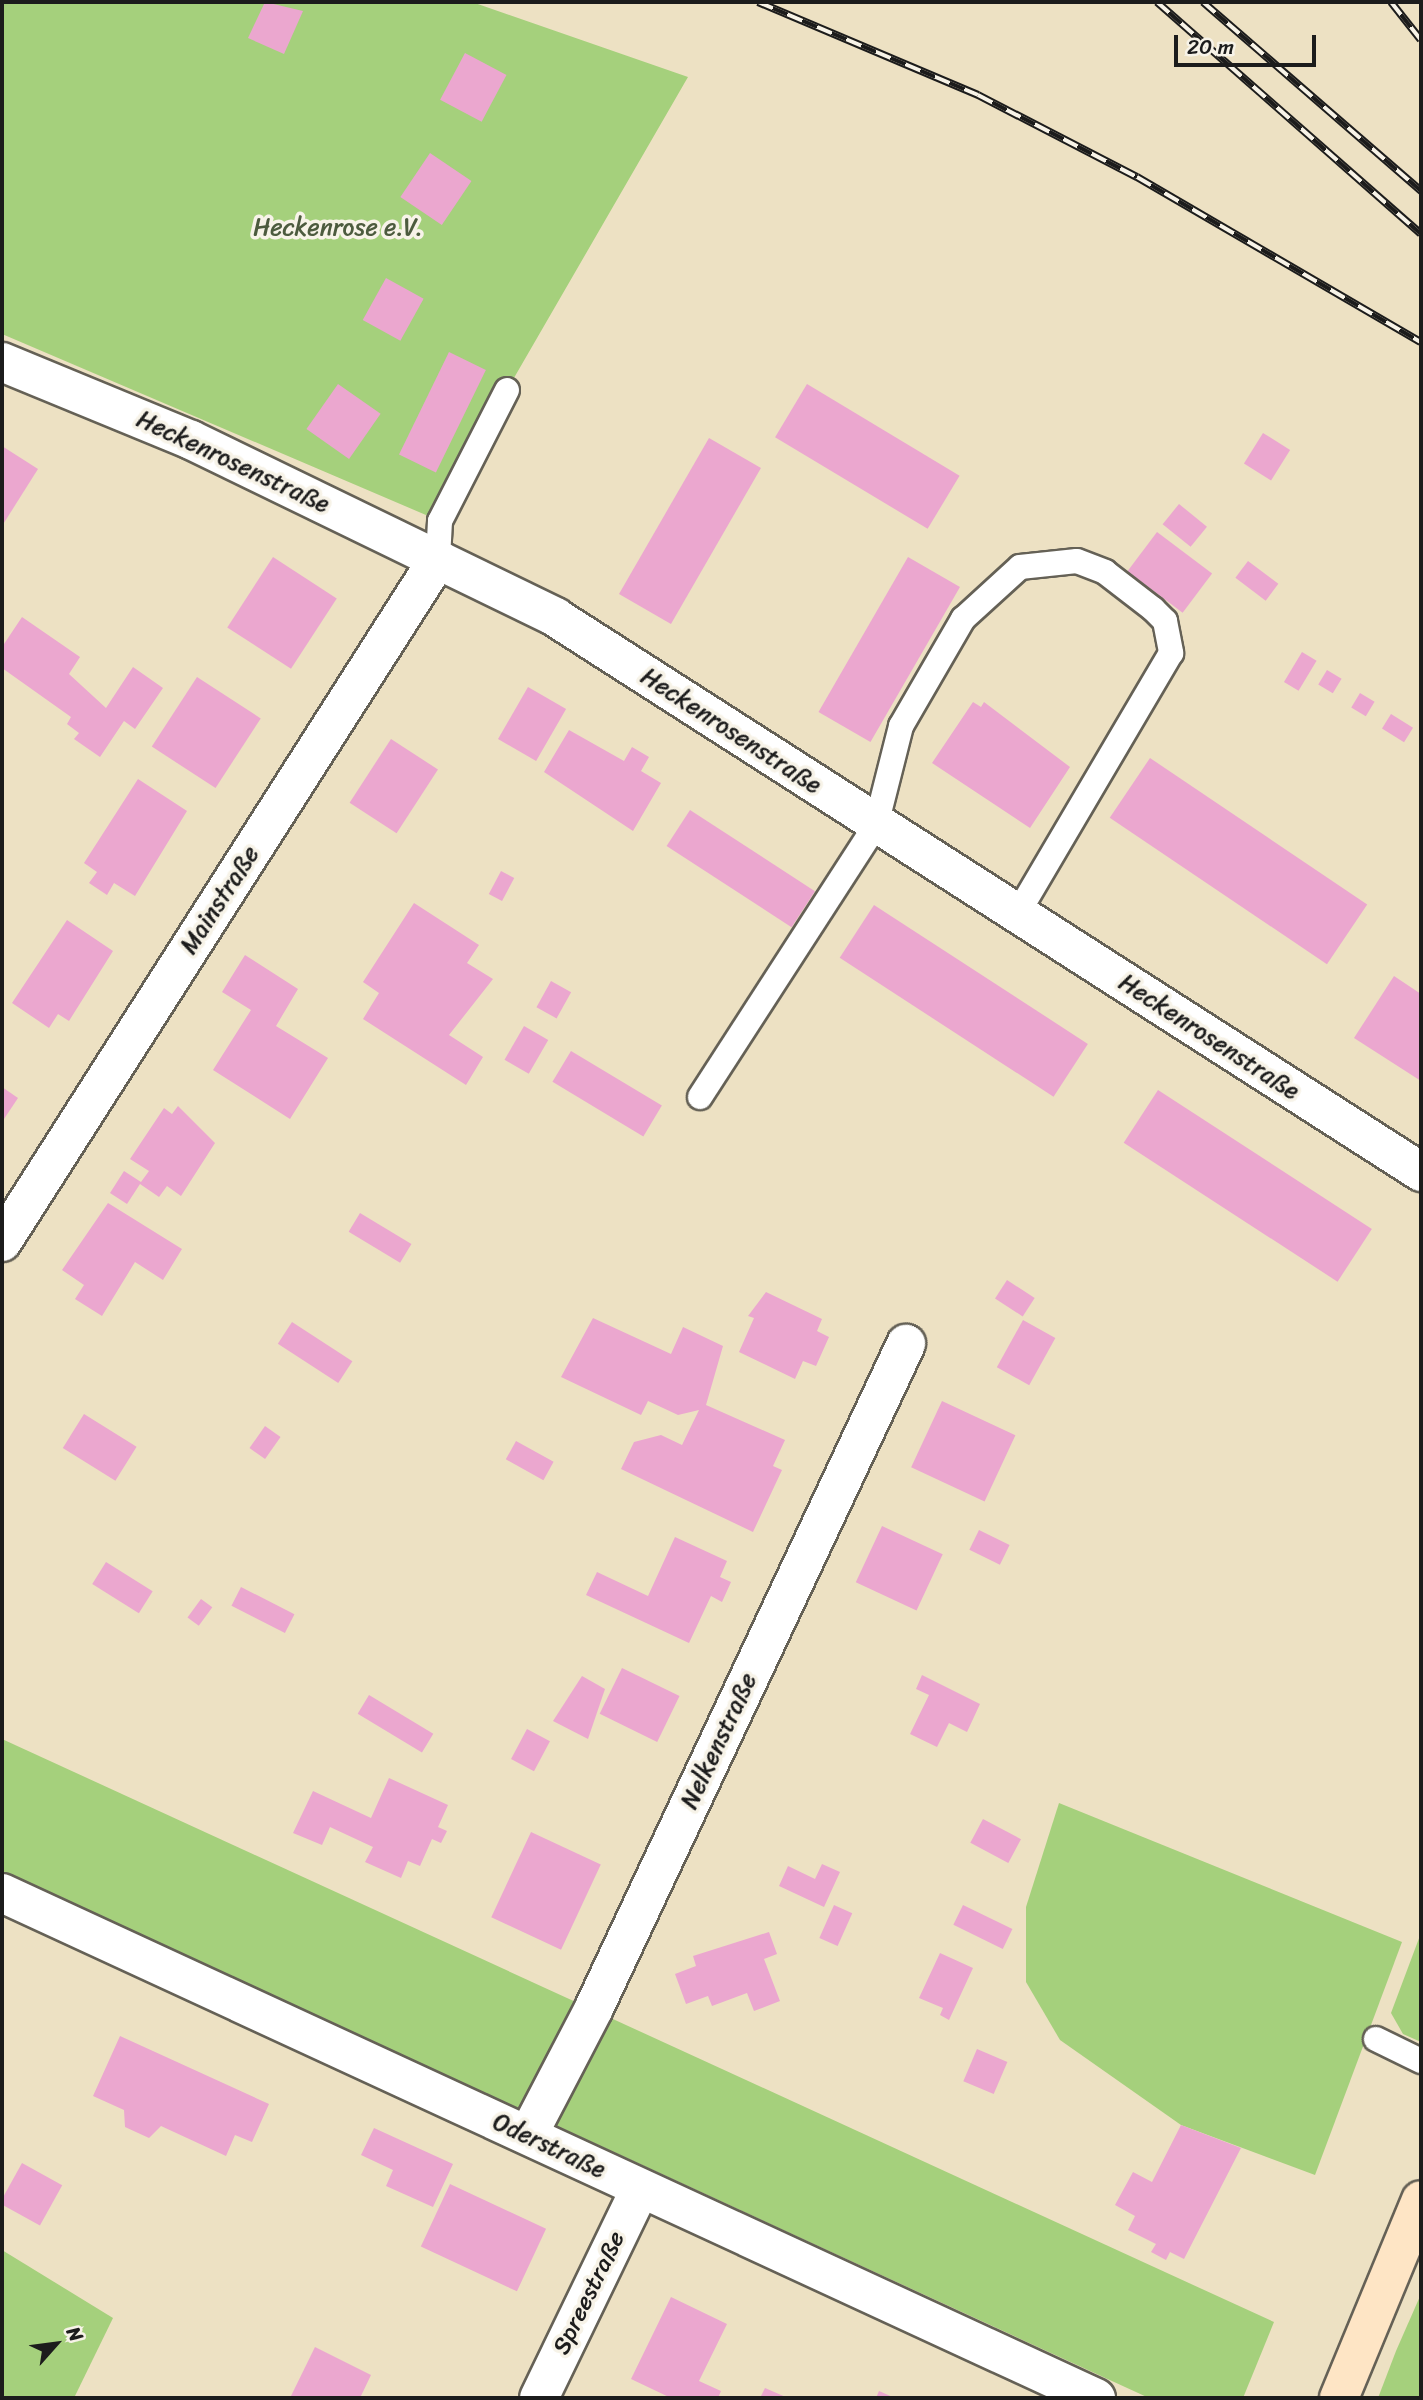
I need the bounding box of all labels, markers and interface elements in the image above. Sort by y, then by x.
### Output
scale bar [1178,21,1320,65]
text: 20 m [1187,28,1234,66]
park label: Heckenrose e.V. [253,214,423,242]
street label: Heckenrosenstraße [132,405,334,519]
street label: Heckenrosenstraße [635,662,827,800]
street label: Mainstraße [175,841,265,959]
street label: Heckenrosenstraße [1113,968,1305,1106]
street label: Nelkenstraße [675,1669,763,1813]
street label: Oderstraße [488,2107,610,2185]
street label: Spreestraße [547,2227,631,2359]
north arrow [21,2309,91,2379]
text: N [57,2320,93,2347]

